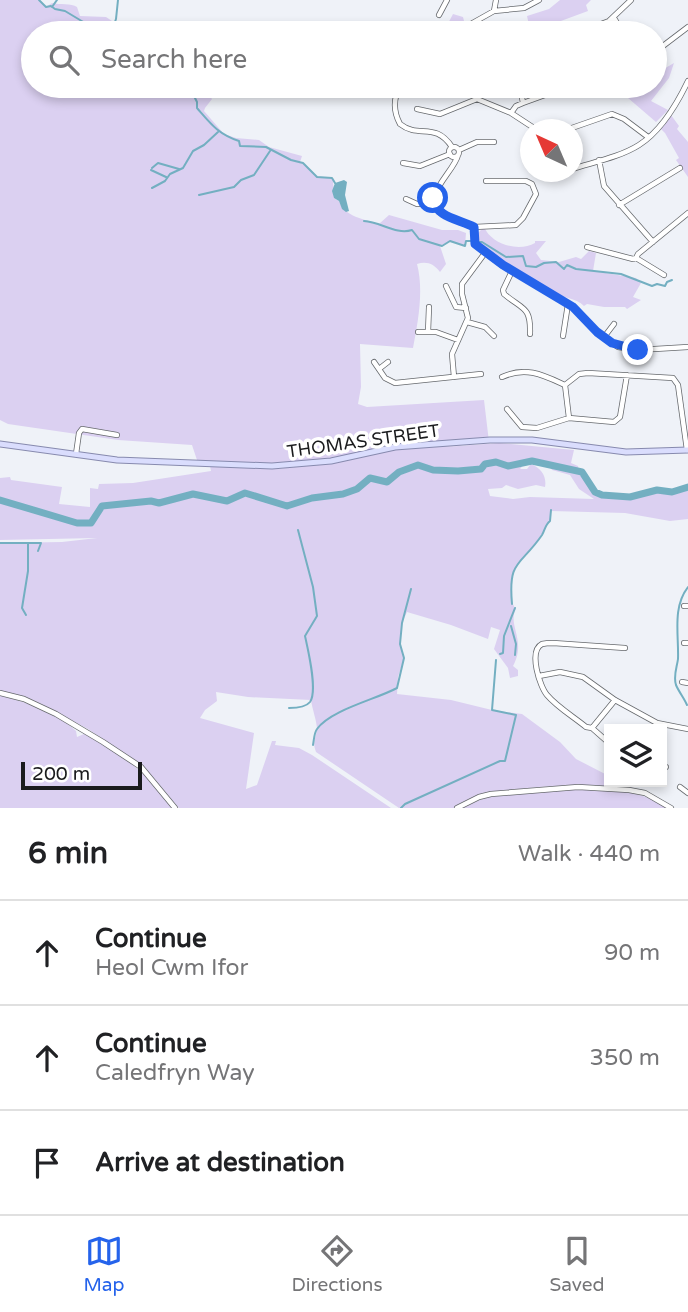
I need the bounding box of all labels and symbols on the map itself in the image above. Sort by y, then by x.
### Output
north arrow [520,119,583,182]
route start [417,182,448,213]
route end [622,334,653,365]
street label: THOMAS STREET [285,419,441,463]
scale bar [21,759,142,791]

